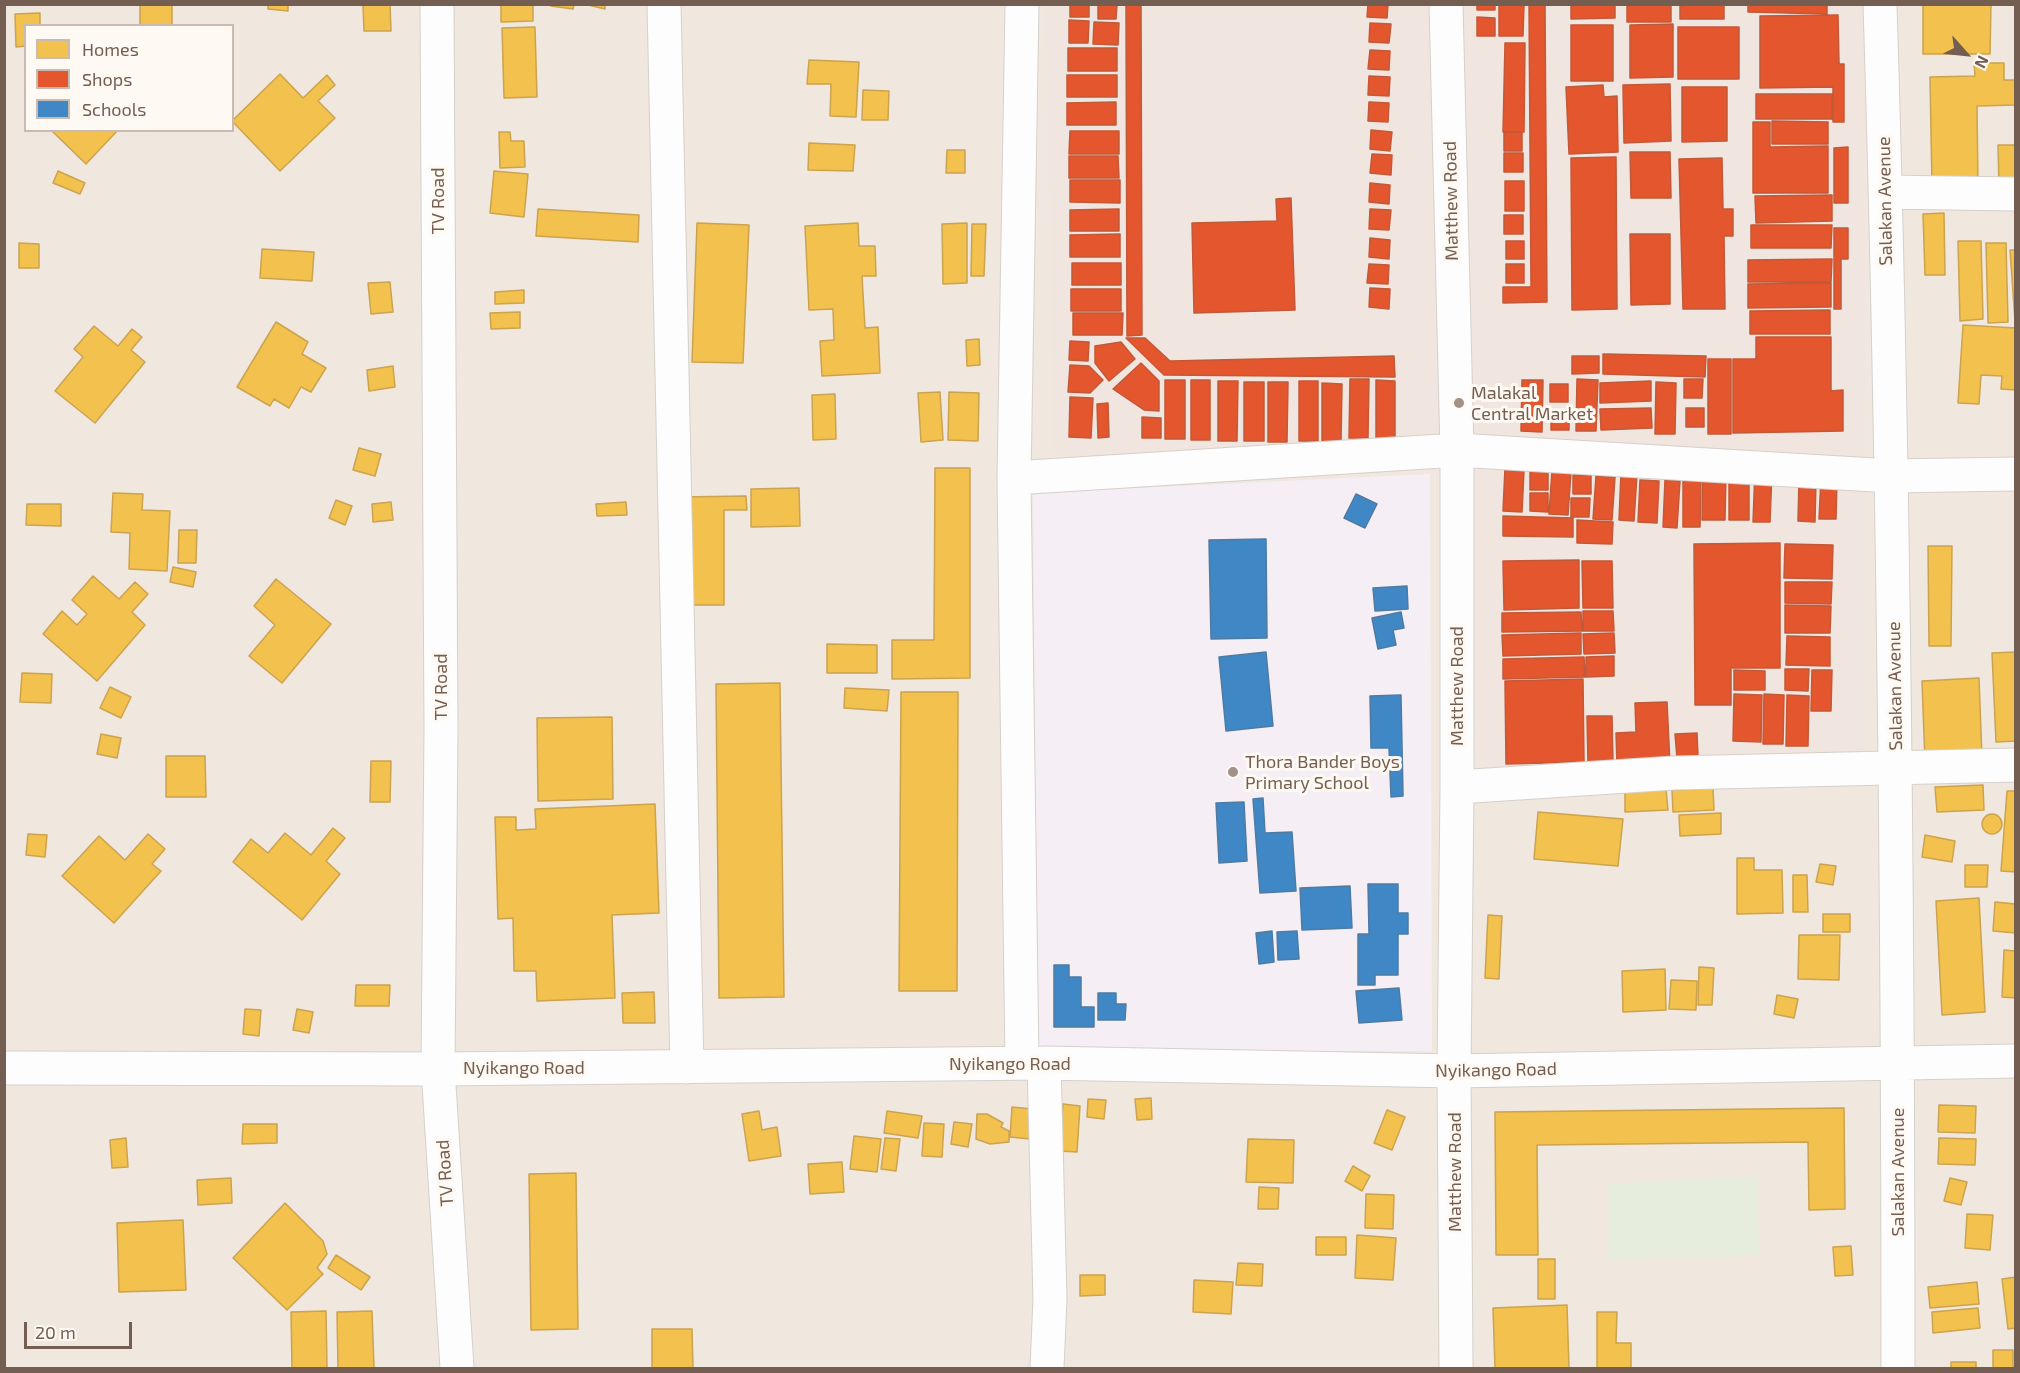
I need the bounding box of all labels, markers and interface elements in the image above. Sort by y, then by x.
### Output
legend [24,24,234,132]
north arrow [1936,24,1996,84]
text: Homes [82,38,139,60]
text: N [1971,53,1994,72]
text: Shops [82,68,132,90]
text: Schools [82,98,146,120]
street label: Salakan Avenue [1873,136,1897,266]
street label: Matthew Road [1439,141,1463,261]
street label: TV Road [427,168,449,234]
place label: Malakal Central Market [1471,382,1593,424]
marker: Malakal Central Market [1452,396,1466,410]
street label: Salakan Avenue [1883,621,1907,751]
street label: Matthew Road [1446,626,1468,746]
street label: TV Road [430,654,452,720]
place label: Thora Bander Boys Primary School [1245,751,1400,794]
marker: Thora Bander Boys Primary School [1226,765,1240,779]
street label: Nyikango Road [949,1053,1071,1075]
street label: Nyikango Road [463,1057,585,1079]
street label: Nyikango Road [1435,1058,1557,1082]
street label: Salakan Avenue [1887,1107,1909,1237]
street label: Matthew Road [1444,1112,1466,1232]
street label: TV Road [432,1139,458,1207]
scale bar [27,1310,135,1348]
text: 20 m [35,1321,76,1343]

